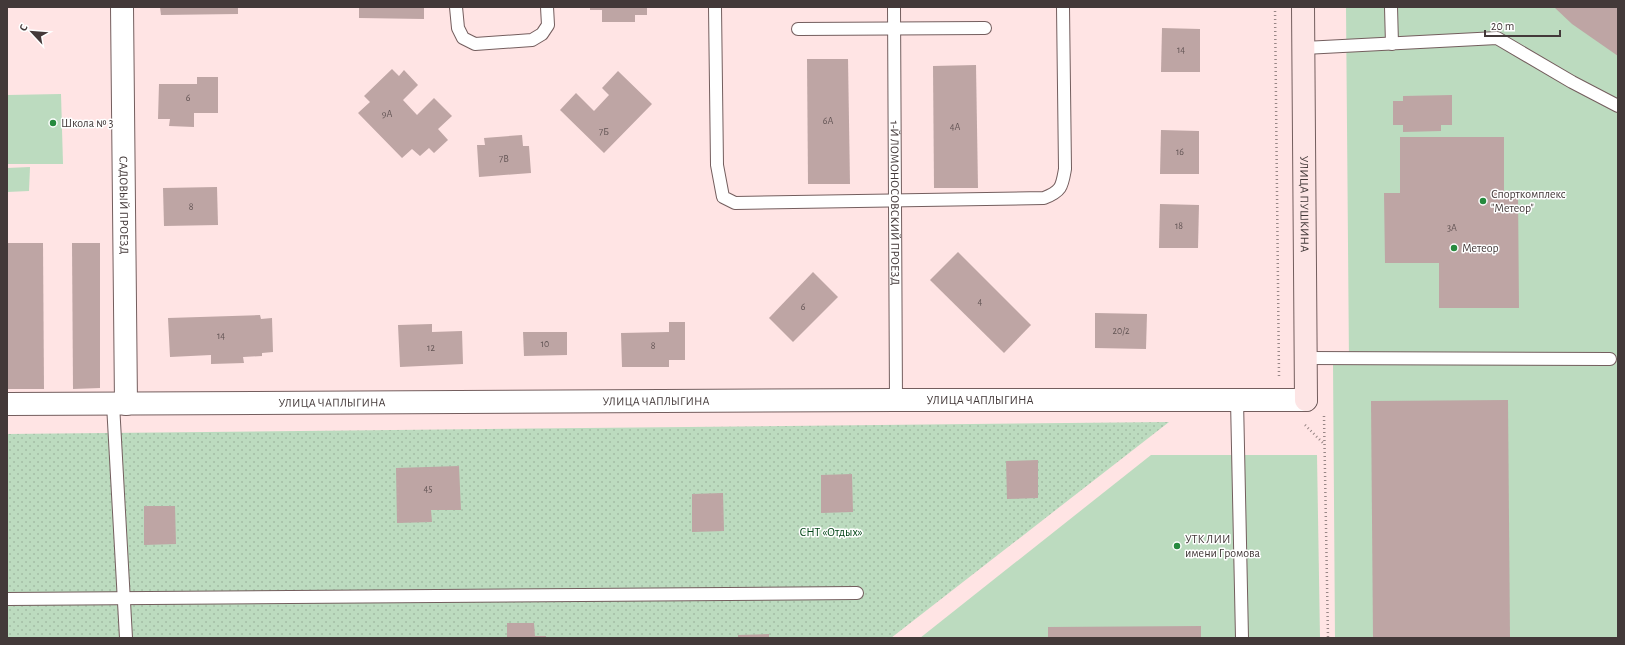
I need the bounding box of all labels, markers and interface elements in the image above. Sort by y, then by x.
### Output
north arrow [12,12,52,52]
scale bar [1485,12,1560,38]
text: 20 m [1491,20,1514,32]
text: С [17,23,30,33]
house number: 14 [1177,45,1185,55]
house number: 6 [186,93,191,103]
house number: 9А [382,109,392,119]
house number: 6А [823,116,833,126]
place label: Школа № 3 [61,117,114,129]
marker: Школа № 3 [48,118,58,128]
street label: 1-Й ЛОМОНОСОВСКИЙ ПРОЕЗД [889,121,902,285]
house number: 4А [950,122,960,132]
house number: 7Б [599,127,609,137]
house number: 16 [1176,147,1184,157]
house number: 7В [499,154,509,164]
street label: САДОВЫЙ ПРОЕЗД [117,156,131,255]
street label: УЛИЦА ПУШКИНА [1298,156,1311,252]
place label: Спорткомплекс "Метеор" [1491,188,1566,214]
marker: Спорткомплекс "Метеор" [1478,196,1488,206]
house number: 8 [189,202,194,212]
house number: 18 [1175,221,1183,231]
house number: 3А [1447,223,1457,233]
place label: Метеор [1462,242,1499,254]
marker: Метеор [1449,243,1459,253]
house number: 4 [978,297,983,307]
house number: 6 [801,302,806,312]
house number: 20/2 [1112,326,1130,336]
house number: 14 [217,331,225,341]
house number: 10 [541,339,549,349]
house number: 8 [651,341,656,351]
house number: 12 [427,343,435,353]
street label: УЛИЦА ЧАПЛЫГИНА [926,394,1034,406]
street label: УЛИЦА ЧАПЛЫГИНА [602,395,710,407]
street label: УЛИЦА ЧАПЛЫГИНА [278,396,386,409]
house number: 45 [424,484,433,494]
park label: СНТ «Отдых» [800,526,863,538]
place label: УТК ЛИИ имени Громова [1185,533,1261,559]
marker: УТК ЛИИ имени Громова [1172,541,1182,551]

